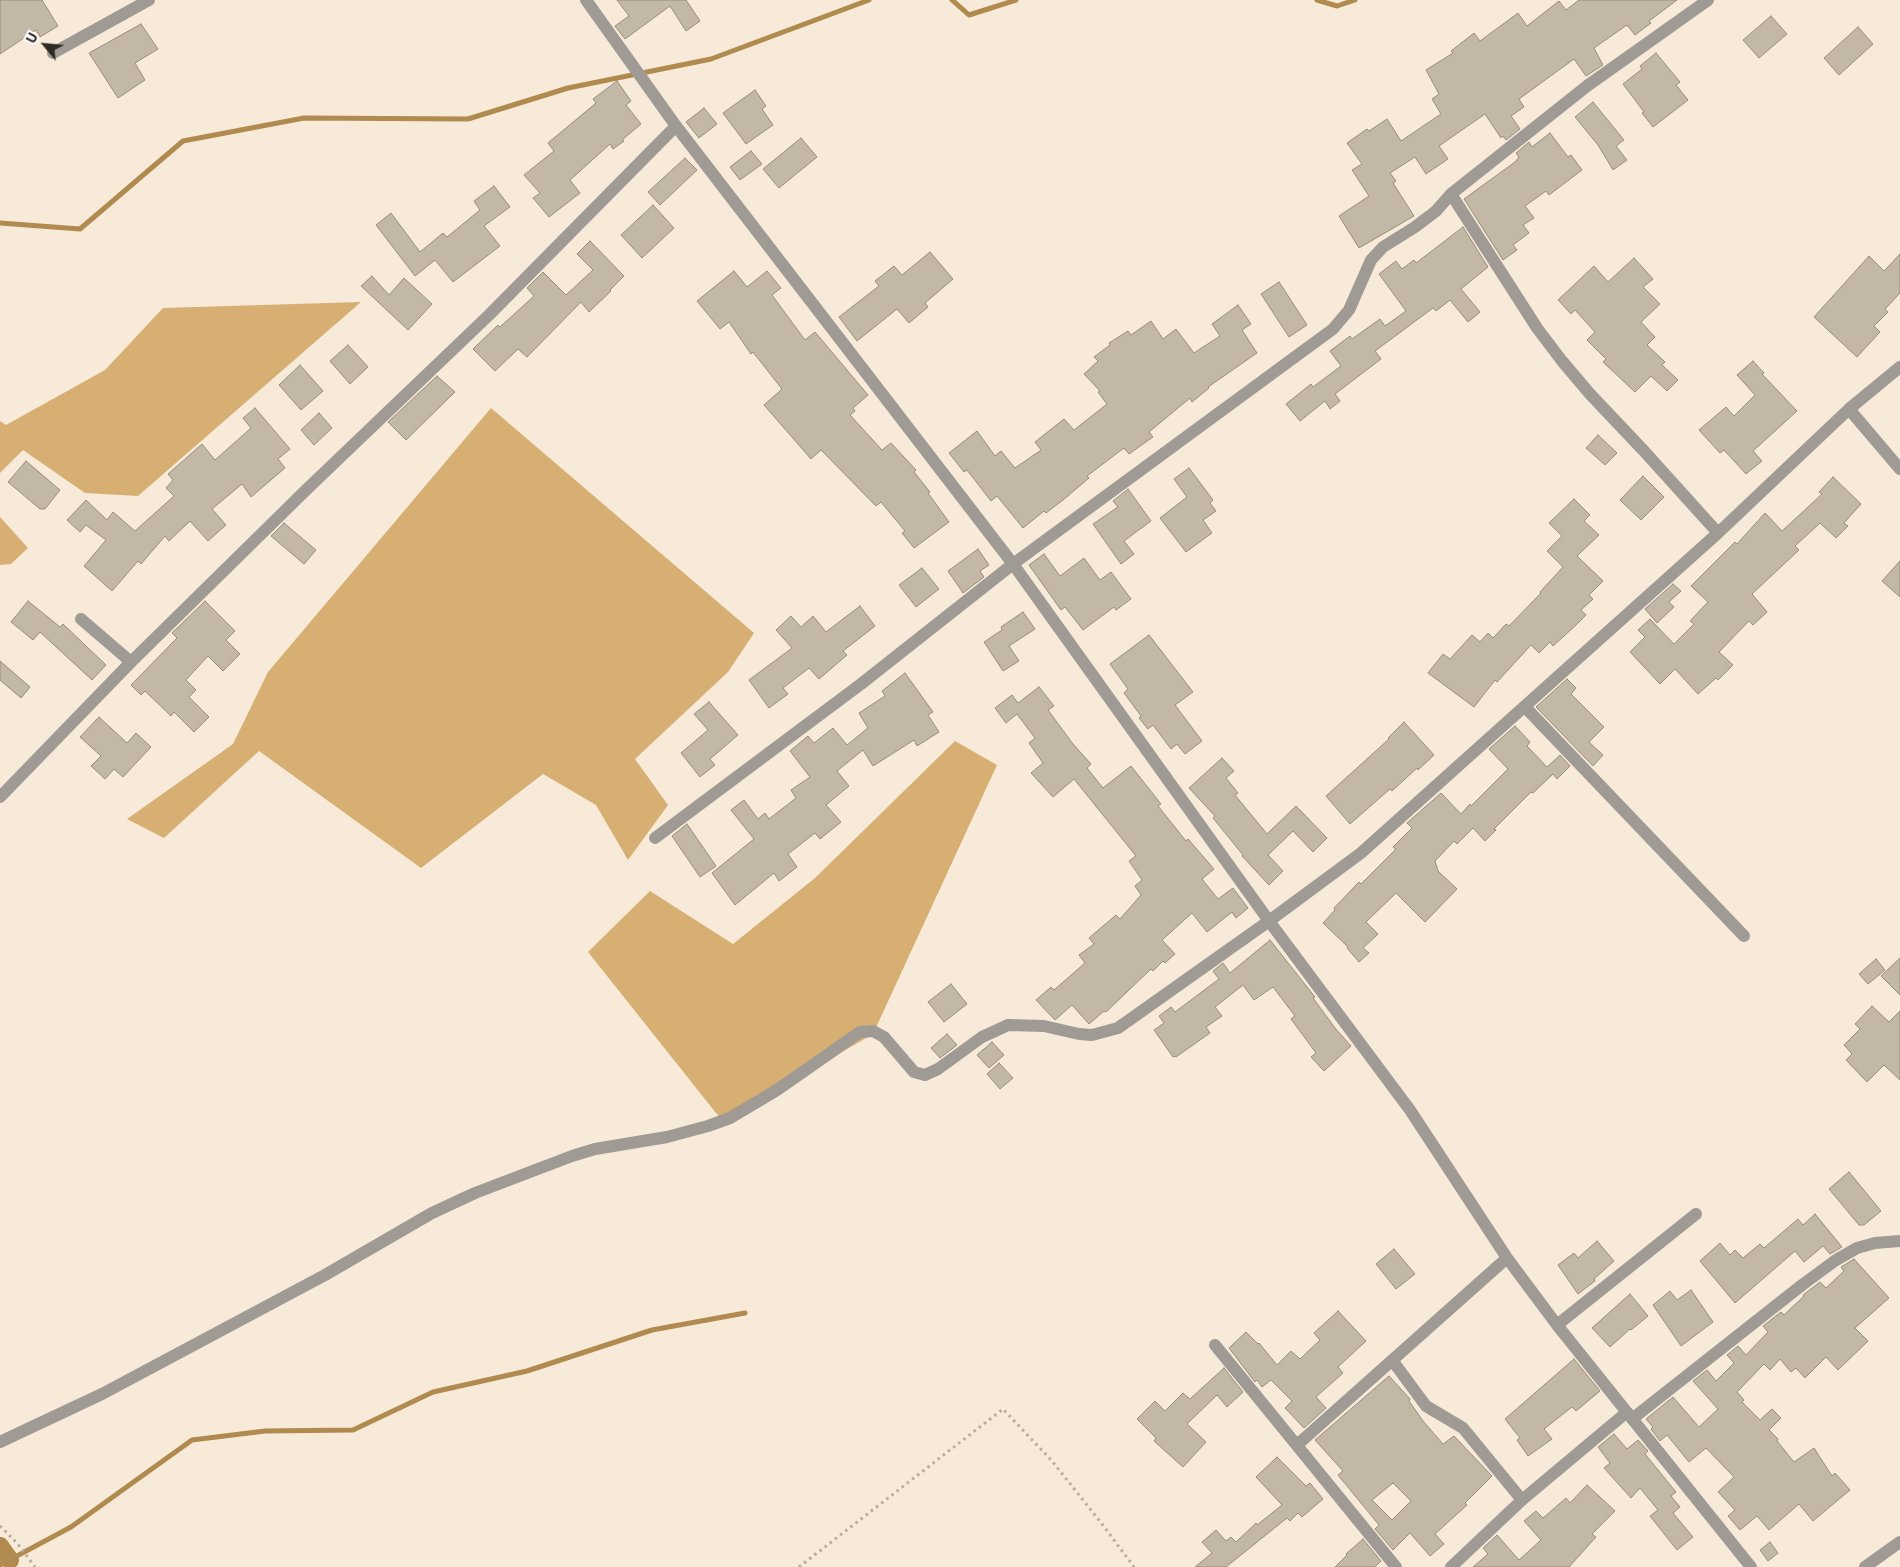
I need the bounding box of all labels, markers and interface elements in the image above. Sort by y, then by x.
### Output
north arrow [20,20,70,70]
text: U [22,29,42,46]

